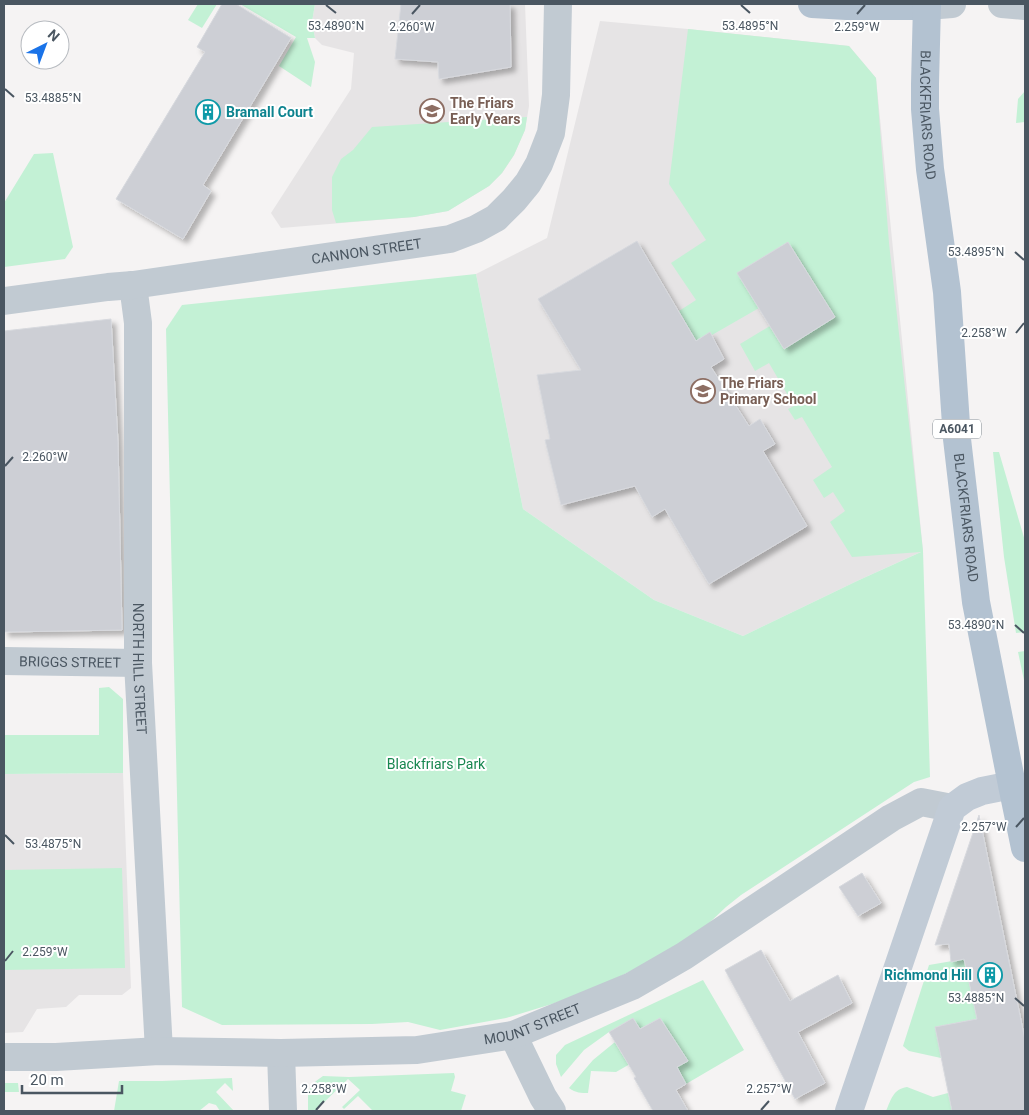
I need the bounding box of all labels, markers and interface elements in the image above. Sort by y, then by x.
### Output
text: 53.4890°N [308,19,364,33]
text: 53.4895°N [722,19,778,33]
north arrow [20,20,70,70]
text: 2.260°W [389,20,435,34]
text: 2.259°W [834,20,880,34]
text: N [45,26,63,45]
street label: BLACKFRIARS ROAD [917,50,939,181]
text: 53.4885°N [25,91,81,105]
place label: The Friars Early Years [450,95,520,127]
school or university icon: The Friars Early Years [419,98,445,124]
building icon: Bramall Court [195,99,221,125]
place label: Bramall Court [226,104,313,120]
street label: CANNON STREET [310,235,423,267]
text: 53.4895°N [948,245,1004,259]
text: 2.258°W [961,326,1007,340]
place label: The Friars Primary School [720,375,817,407]
school or university icon: The Friars Primary School [690,378,716,404]
road number: A6041 [933,419,981,438]
text: 2.260°W [22,450,68,464]
street label: BLACKFRIARS ROAD [951,452,982,583]
street label: NORTH HILL STREET [130,603,150,735]
text: 53.4890°N [948,618,1004,632]
street label: BRIGGS STREET [19,653,122,671]
park label: Blackfriars Park [387,756,486,772]
text: 2.257°W [961,820,1007,834]
text: 53.4875°N [25,837,81,851]
text: 2.259°W [22,945,68,959]
building icon: Richmond Hill [977,962,1003,988]
place label: Richmond Hill [884,967,972,983]
text: 53.4885°N [948,991,1004,1005]
street label: MOUNT STREET [483,1000,584,1047]
scale bar [22,1062,122,1094]
text: 20 m [30,1071,64,1089]
text: 2.258°W [301,1082,347,1096]
text: 2.257°W [746,1082,792,1096]

